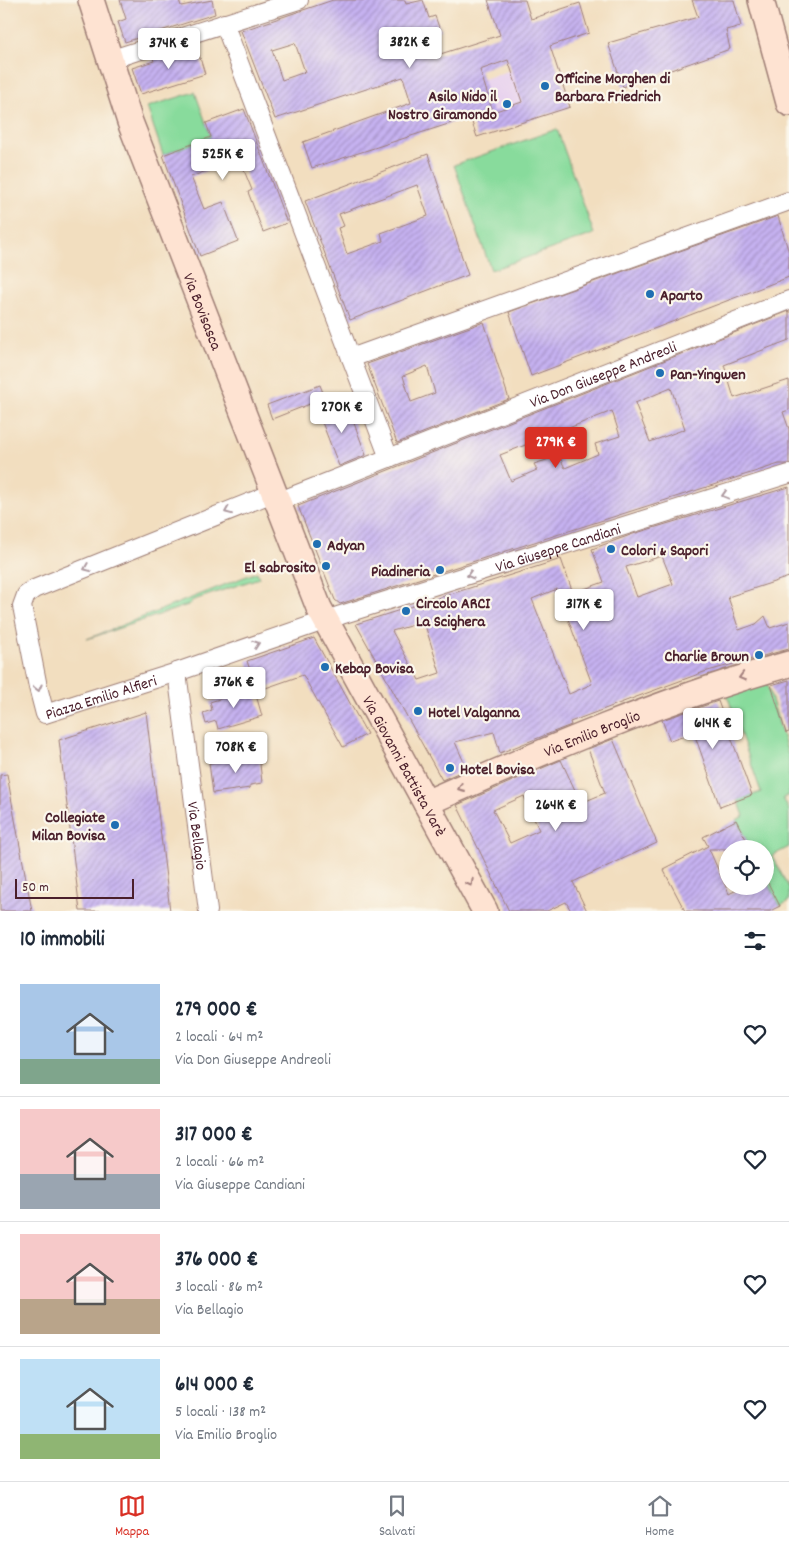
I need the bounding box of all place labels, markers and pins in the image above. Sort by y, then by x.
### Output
pin: 382K € [369,27,451,69]
pin: 374K € [128,28,210,70]
place label: Officine Morghen di Barbara Friedrich [555,68,670,109]
marker: Officine Morghen di Barbara Friedrich [539,80,551,92]
place label: Asilo Nido il Nostro Giramondo [388,86,497,127]
marker: Asilo Nido il Nostro Giramondo [501,98,513,110]
pin: 525K € [182,138,264,181]
place label: Aparto [660,285,703,308]
marker: Aparto [644,288,656,300]
place label: Pan-Yingwen [670,364,746,387]
marker: Pan-Yingwen [654,367,666,379]
pin: 270K € [301,392,383,434]
pin: 279K € [515,426,597,469]
place label: Adyan [327,535,365,558]
marker: Adyan [311,538,323,550]
place label: Colori & Sapori [621,540,708,563]
marker: Colori & Sapori [605,543,617,555]
place label: El sabrosito [244,557,316,580]
marker: El sabrosito [320,560,332,572]
place label: Piadineria [371,561,431,584]
marker: Piadineria [434,564,446,576]
pin: 317K € [543,588,625,631]
place label: Circolo ARCI La Scighera [416,593,491,634]
marker: Circolo ARCI La Scighera [400,605,412,617]
place label: Charlie Brown [665,646,749,669]
marker: Charlie Brown [753,649,765,661]
place label: Kebap Bovisa [335,658,415,681]
marker: Kebap Bovisa [319,661,331,673]
pin: 376K € [193,666,275,709]
place label: Hotel Valganna [428,702,521,725]
marker: Hotel Valganna [412,705,424,717]
pin: 614K € [672,708,754,750]
pin: 708K € [195,732,277,774]
place label: Hotel Bovisa [460,759,536,782]
marker: Hotel Bovisa [444,762,456,774]
pin: 264K € [515,790,597,832]
place label: Collegiate Milan Bovisa [32,807,106,848]
marker: Collegiate Milan Bovisa [109,819,121,831]

